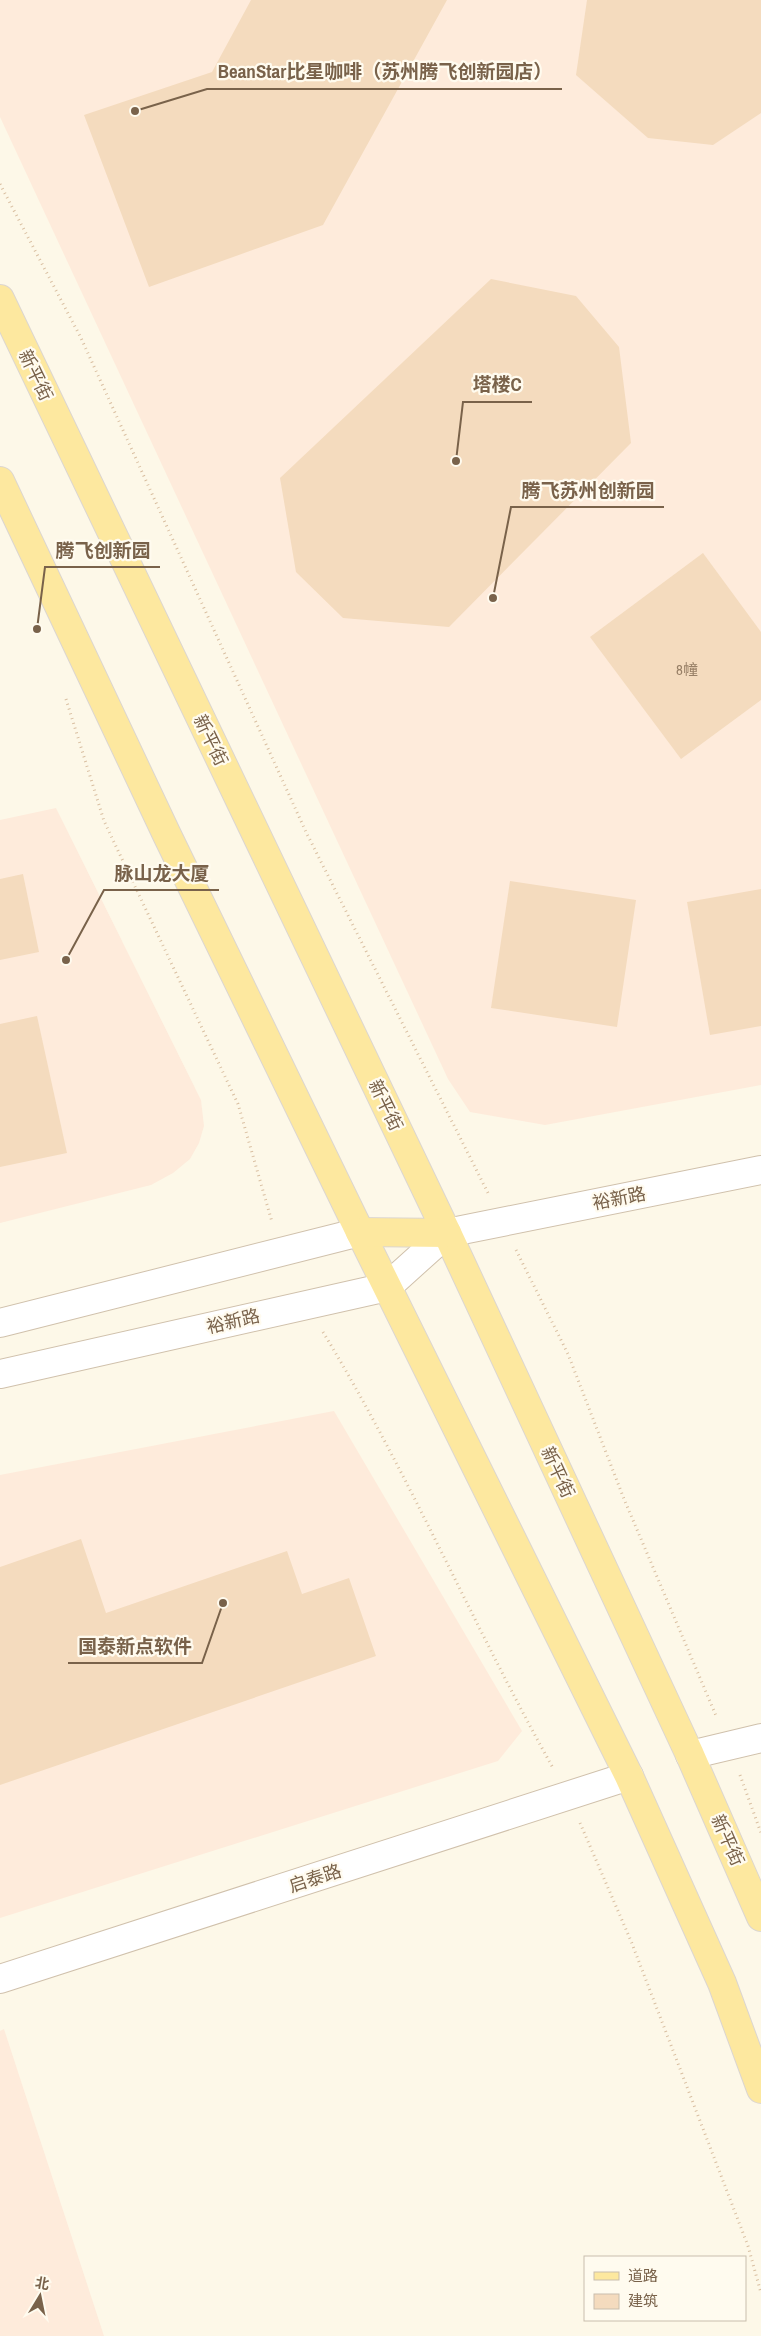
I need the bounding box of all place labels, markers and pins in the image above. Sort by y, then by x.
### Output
callout: BeanStar比星咖啡（苏州腾飞创新园店） [207,55,562,89]
callout: 塔楼C [463,368,532,402]
callout: 腾飞苏州创新园 [511,473,664,507]
callout: 腾飞创新园 [45,533,160,567]
callout: 脉山龙大厦 [104,856,219,890]
callout: 国泰新点软件 [68,1629,202,1663]

